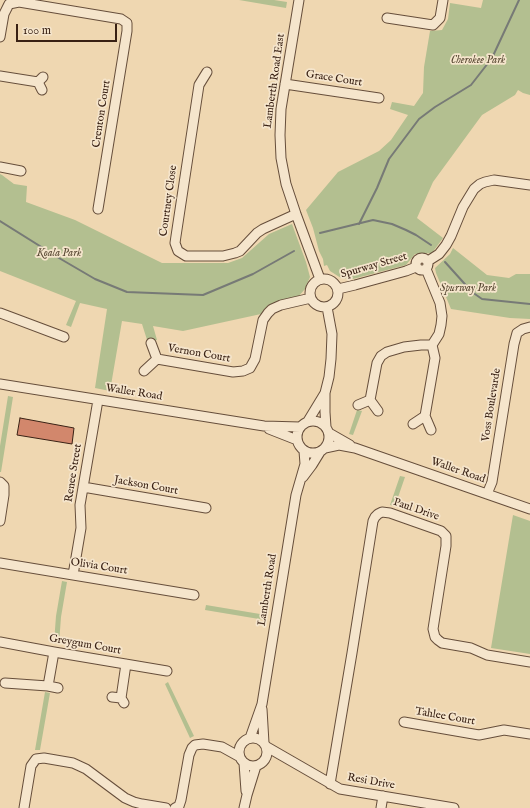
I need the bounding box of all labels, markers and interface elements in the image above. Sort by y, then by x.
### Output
scale bar [18,16,119,42]
text: 100 m [23,23,51,38]
street label: Lamberth Road East [262,33,288,129]
park label: Cherokee Park [451,54,505,68]
street label: Grace Court [305,68,363,90]
street label: Crenton Court [90,79,114,149]
street label: Courtney Close [157,165,181,237]
park label: Koala Park [37,247,81,261]
street label: Spurway Street [339,250,409,282]
park label: Spurway Park [440,282,496,296]
street label: Vernon Court [167,342,231,366]
street label: Voss Boulevarde [480,367,504,443]
street label: Waller Road [105,382,163,404]
street label: Renee Street [63,443,85,503]
street label: Waller Road [429,456,487,486]
street label: Jackson Court [113,474,179,498]
street label: Paul Drive [391,496,441,524]
street label: Lamberth Road [256,553,280,627]
street label: Olivia Court [70,556,128,578]
street label: Greygum Court [48,632,122,658]
street label: Tahlee Court [414,705,476,729]
street label: Resi Drive [346,771,396,793]

